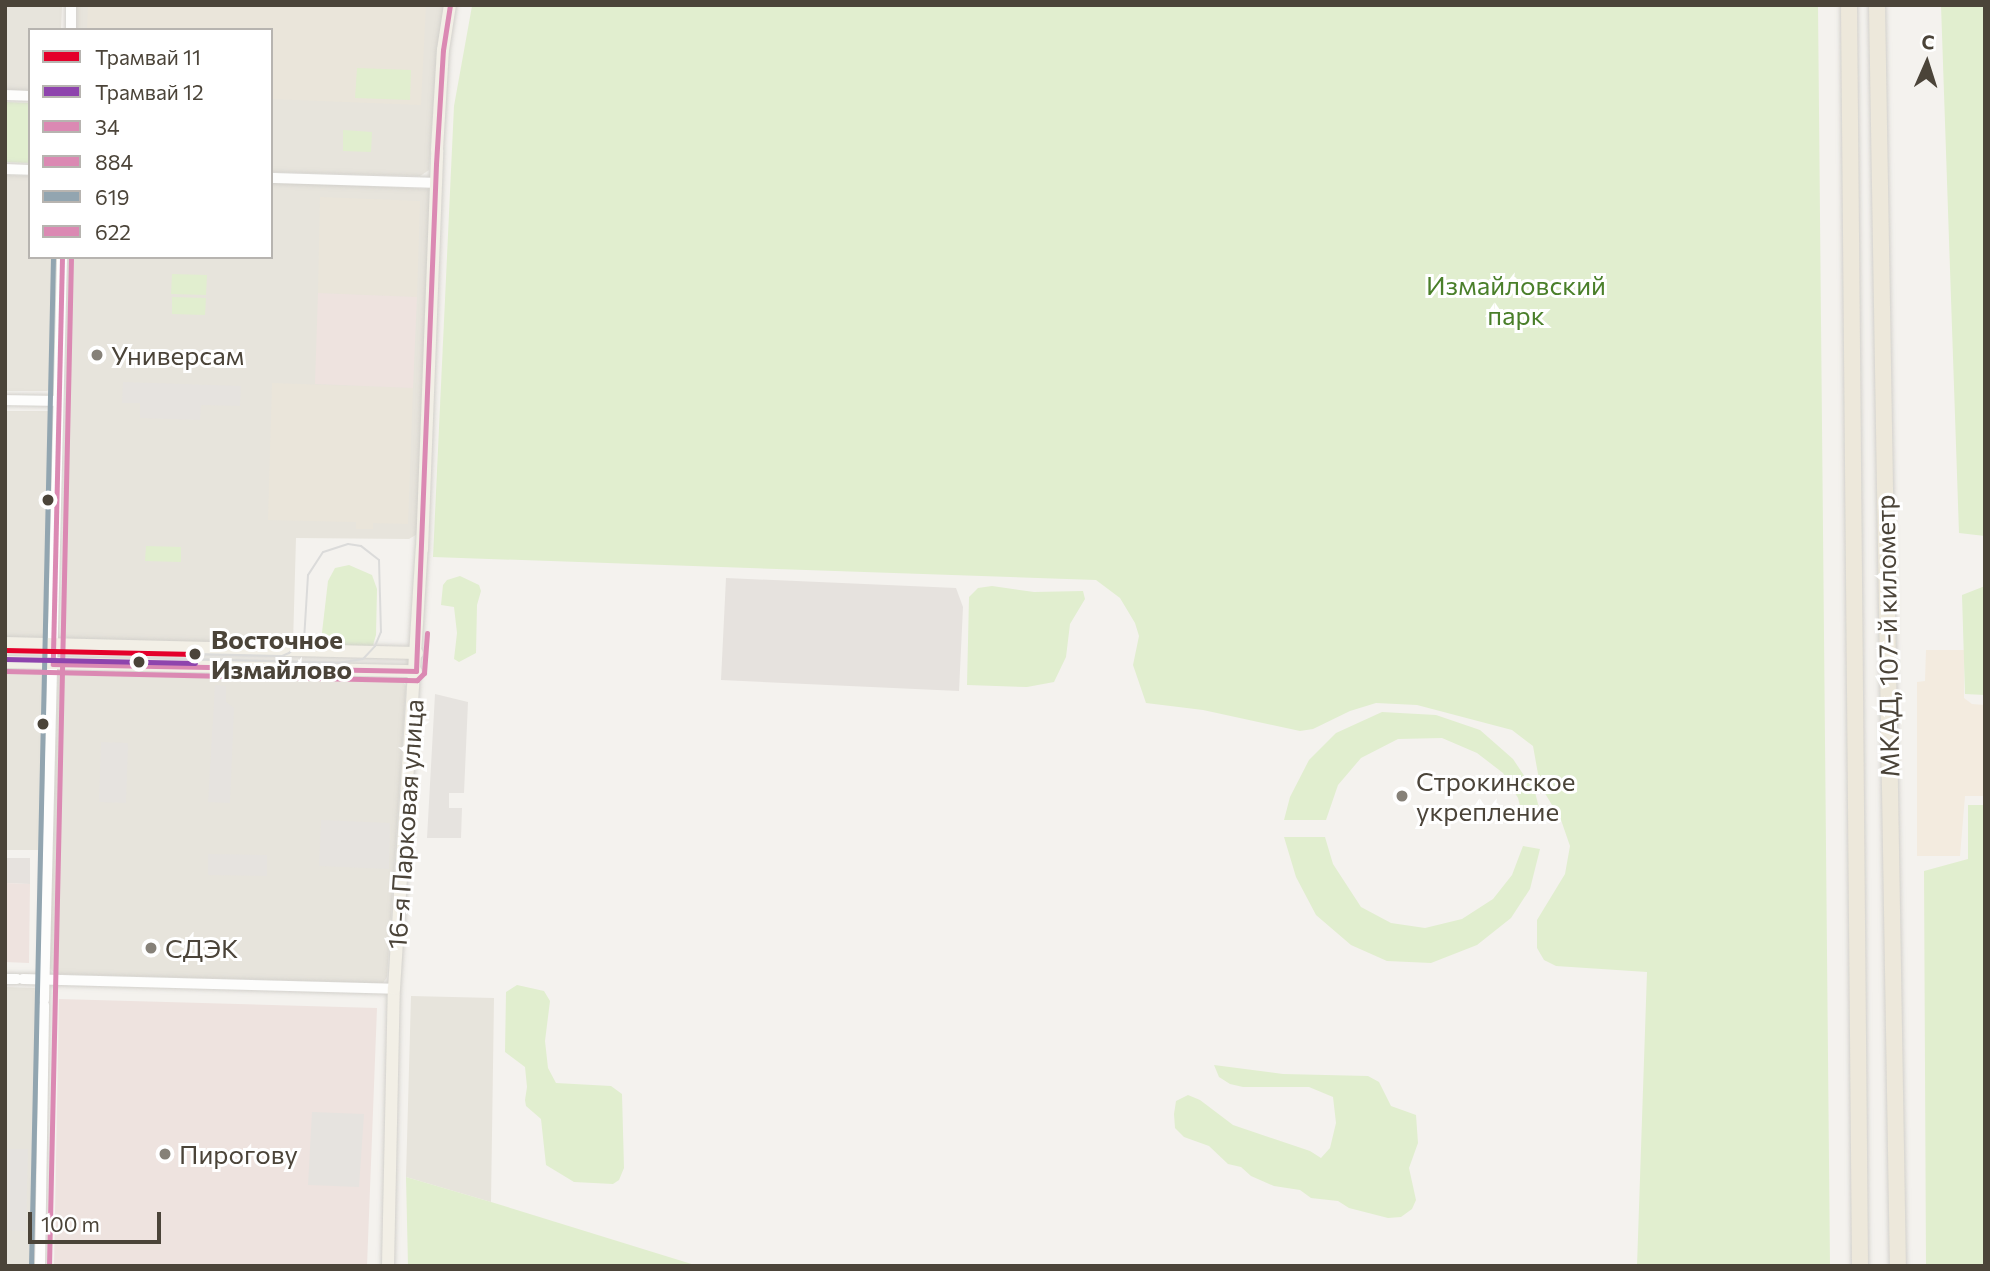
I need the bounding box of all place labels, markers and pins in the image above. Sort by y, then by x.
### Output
place label: Универсам [111,339,244,371]
marker: Универсам [89,347,105,363]
unlabelled marker [41,493,55,507]
place label: Восточное Измайлово [211,623,352,684]
marker: Восточное Измайлово [185,644,205,664]
unlabelled marker [129,652,149,672]
unlabelled marker [36,717,50,731]
place label: Строкинское укрепление [1416,765,1575,826]
marker: Строкинское укрепление [1394,788,1410,804]
place label: СДЭК [165,932,238,964]
marker: СДЭК [143,940,159,956]
place label: Пирогову [179,1138,298,1170]
marker: Пирогову [157,1146,173,1162]

